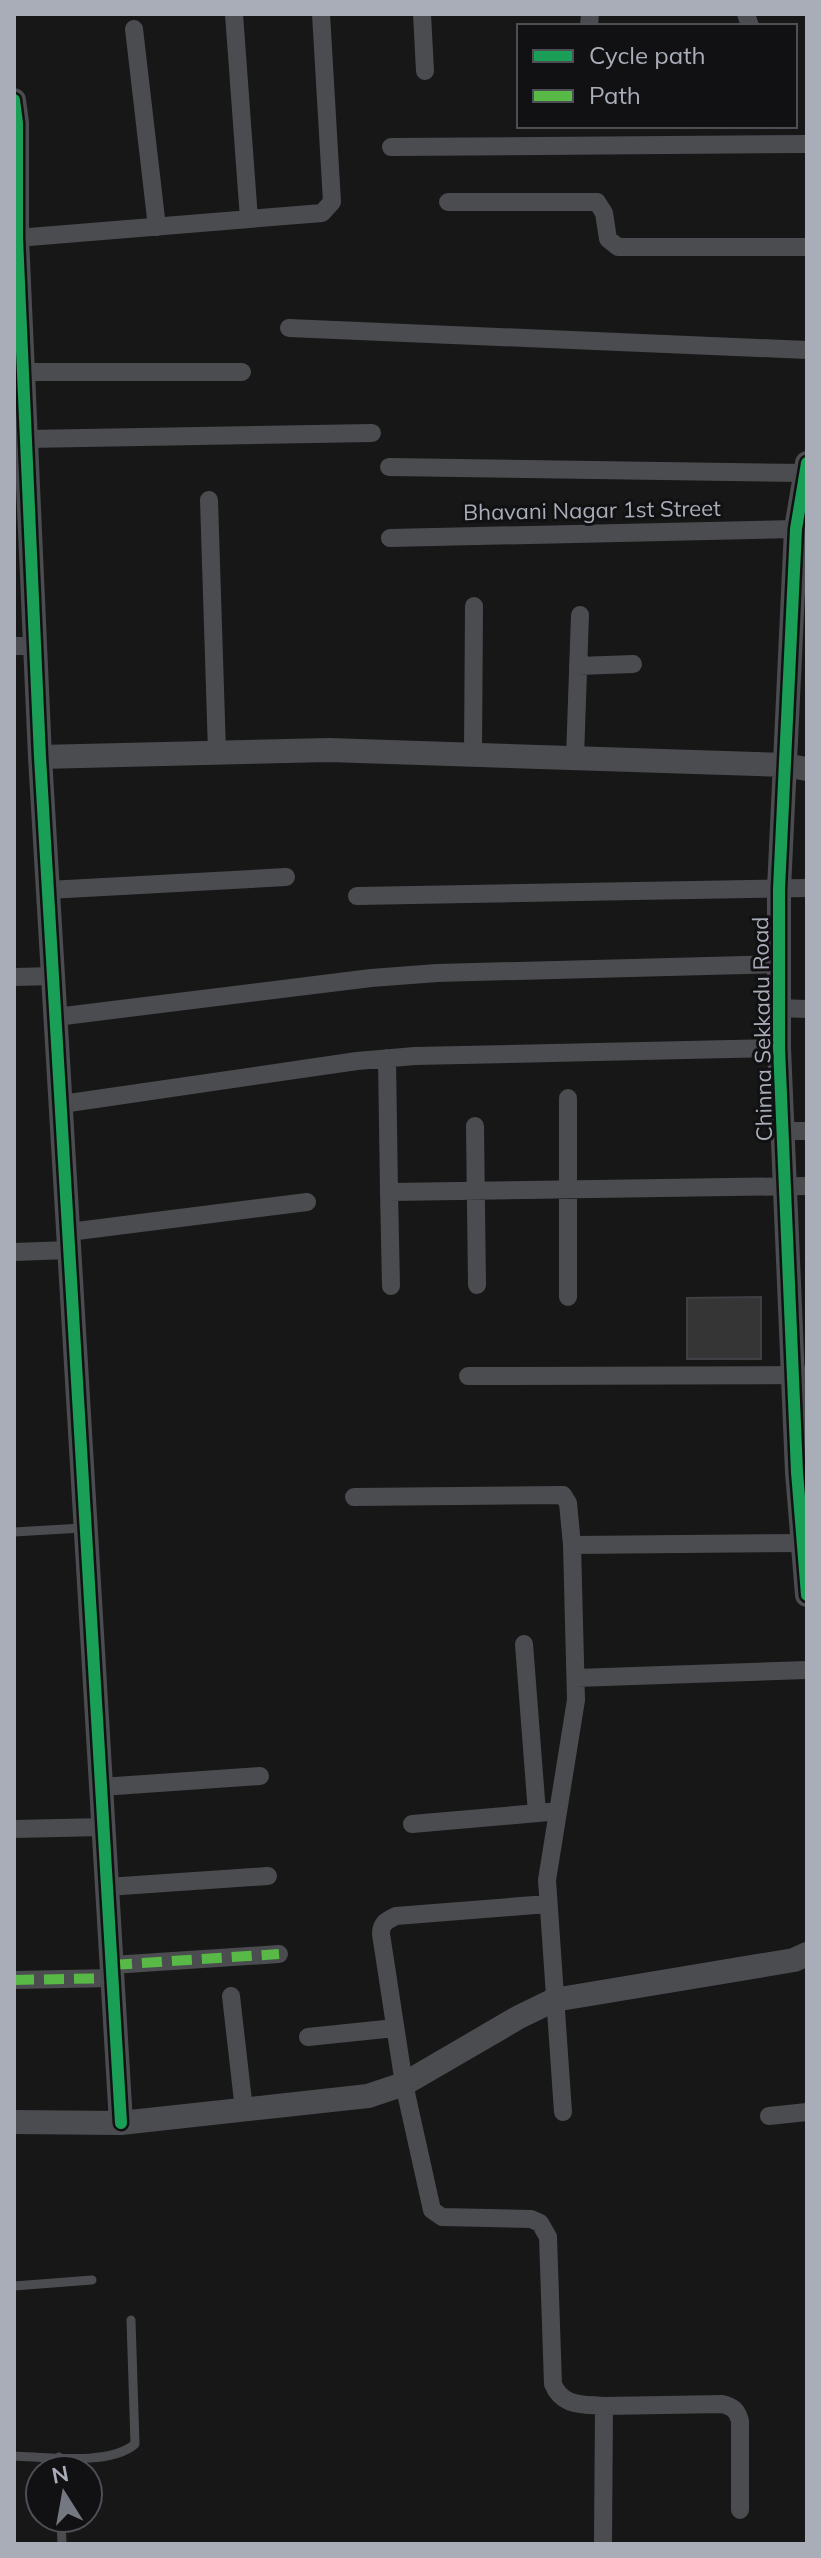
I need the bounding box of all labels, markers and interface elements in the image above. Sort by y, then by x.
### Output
legend [517,24,797,128]
text: Cycle path [589,40,706,70]
text: Path [589,80,641,110]
street label: Bhavani Nagar 1st Street [463,494,721,526]
street label: Chinna Sekkadu Road [746,916,778,1142]
north arrow [24,2454,104,2534]
text: N [49,2459,71,2490]

